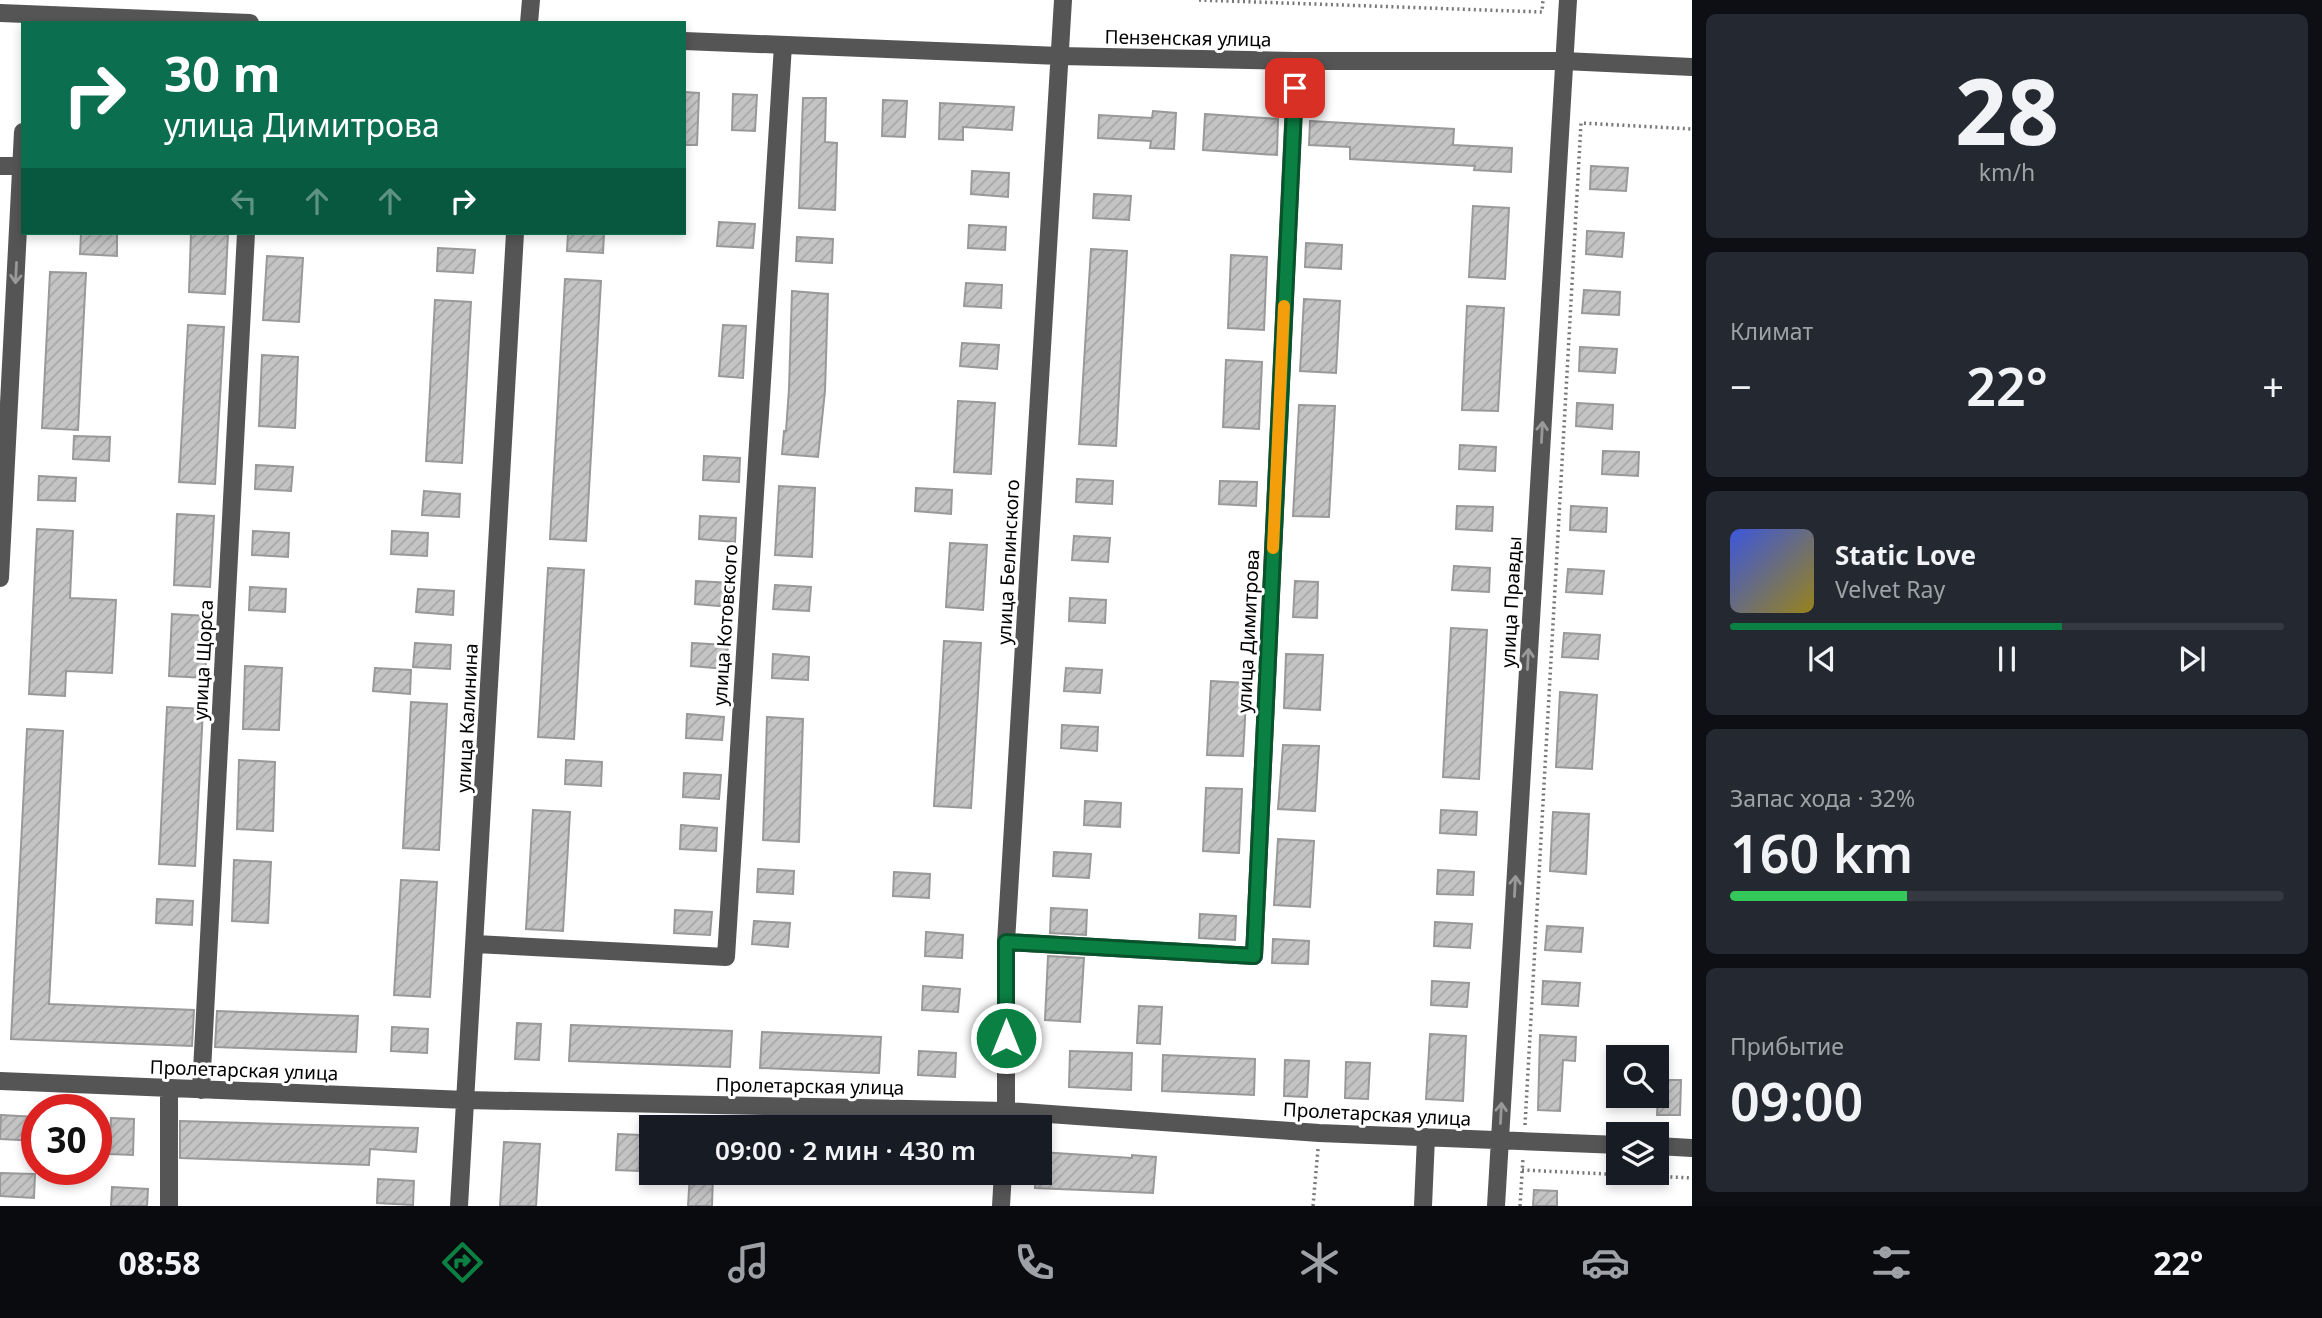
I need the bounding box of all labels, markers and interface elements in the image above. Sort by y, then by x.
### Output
street label: Пензенская улица [1104,24,1272,52]
text: 30 m [164,40,281,106]
text: 28 [1955,48,2059,172]
icon: right [49,49,140,140]
pin [1265,58,1325,118]
icon: arrive [1276,69,1314,107]
text: улица Димитрова [164,103,440,146]
text: km/h [1979,156,2035,188]
icon: left [225,182,263,220]
icon: ahead [298,182,336,220]
icon: ahead [371,182,409,220]
icon: right [444,182,482,220]
one-way arrow [9,261,22,284]
text: Климат [1730,315,1813,347]
text: 22° [1966,350,2048,421]
text: − [1730,360,1752,412]
text: + [2262,360,2284,412]
one-way arrow [1535,421,1548,444]
street label: улица Белинского [991,479,1025,645]
street label: улица Правды [1495,536,1527,668]
text: Static Love [1835,537,1976,573]
street label: улица Котовского [706,543,744,707]
street label: улица Димитрова [1231,549,1265,713]
text: Velvet Ray [1835,573,1945,605]
street label: улица Щорса [187,599,219,721]
icon: previous [1803,640,1841,678]
icon: pause [1988,640,2026,678]
icon: next [2173,640,2211,678]
street label: улица Калинина [450,643,484,793]
one-way arrow [1522,648,1535,671]
text: Запас хода · 32% [1730,782,1915,814]
text: 160 km [1730,817,1913,888]
one-way arrow [1508,875,1521,898]
position arrow [969,1001,1043,1075]
text: Прибытие [1730,1030,1844,1062]
map controls [1606,1045,1669,1185]
button: search [1606,1045,1669,1108]
street label: Пролетарская улица [149,1054,339,1086]
text: 09:00 [1730,1065,1863,1136]
street label: Пролетарская улица [716,1071,904,1101]
speed limit sign: 30 [21,1094,112,1185]
street label: Пролетарская улица [1282,1096,1472,1132]
one-way arrow [1495,1103,1508,1125]
button: layers [1606,1122,1669,1185]
text: 09:00 · 2 мин · 430 m [715,1132,976,1168]
icon: directions [438,1238,487,1287]
icon: music [724,1238,773,1287]
icon: phone [1010,1238,1059,1287]
icon: climate [1295,1238,1344,1287]
icon: car [1581,1238,1630,1287]
icon: filters [1867,1238,1916,1287]
text: 08:58 [118,1241,201,1284]
text: 22° [2153,1241,2203,1284]

